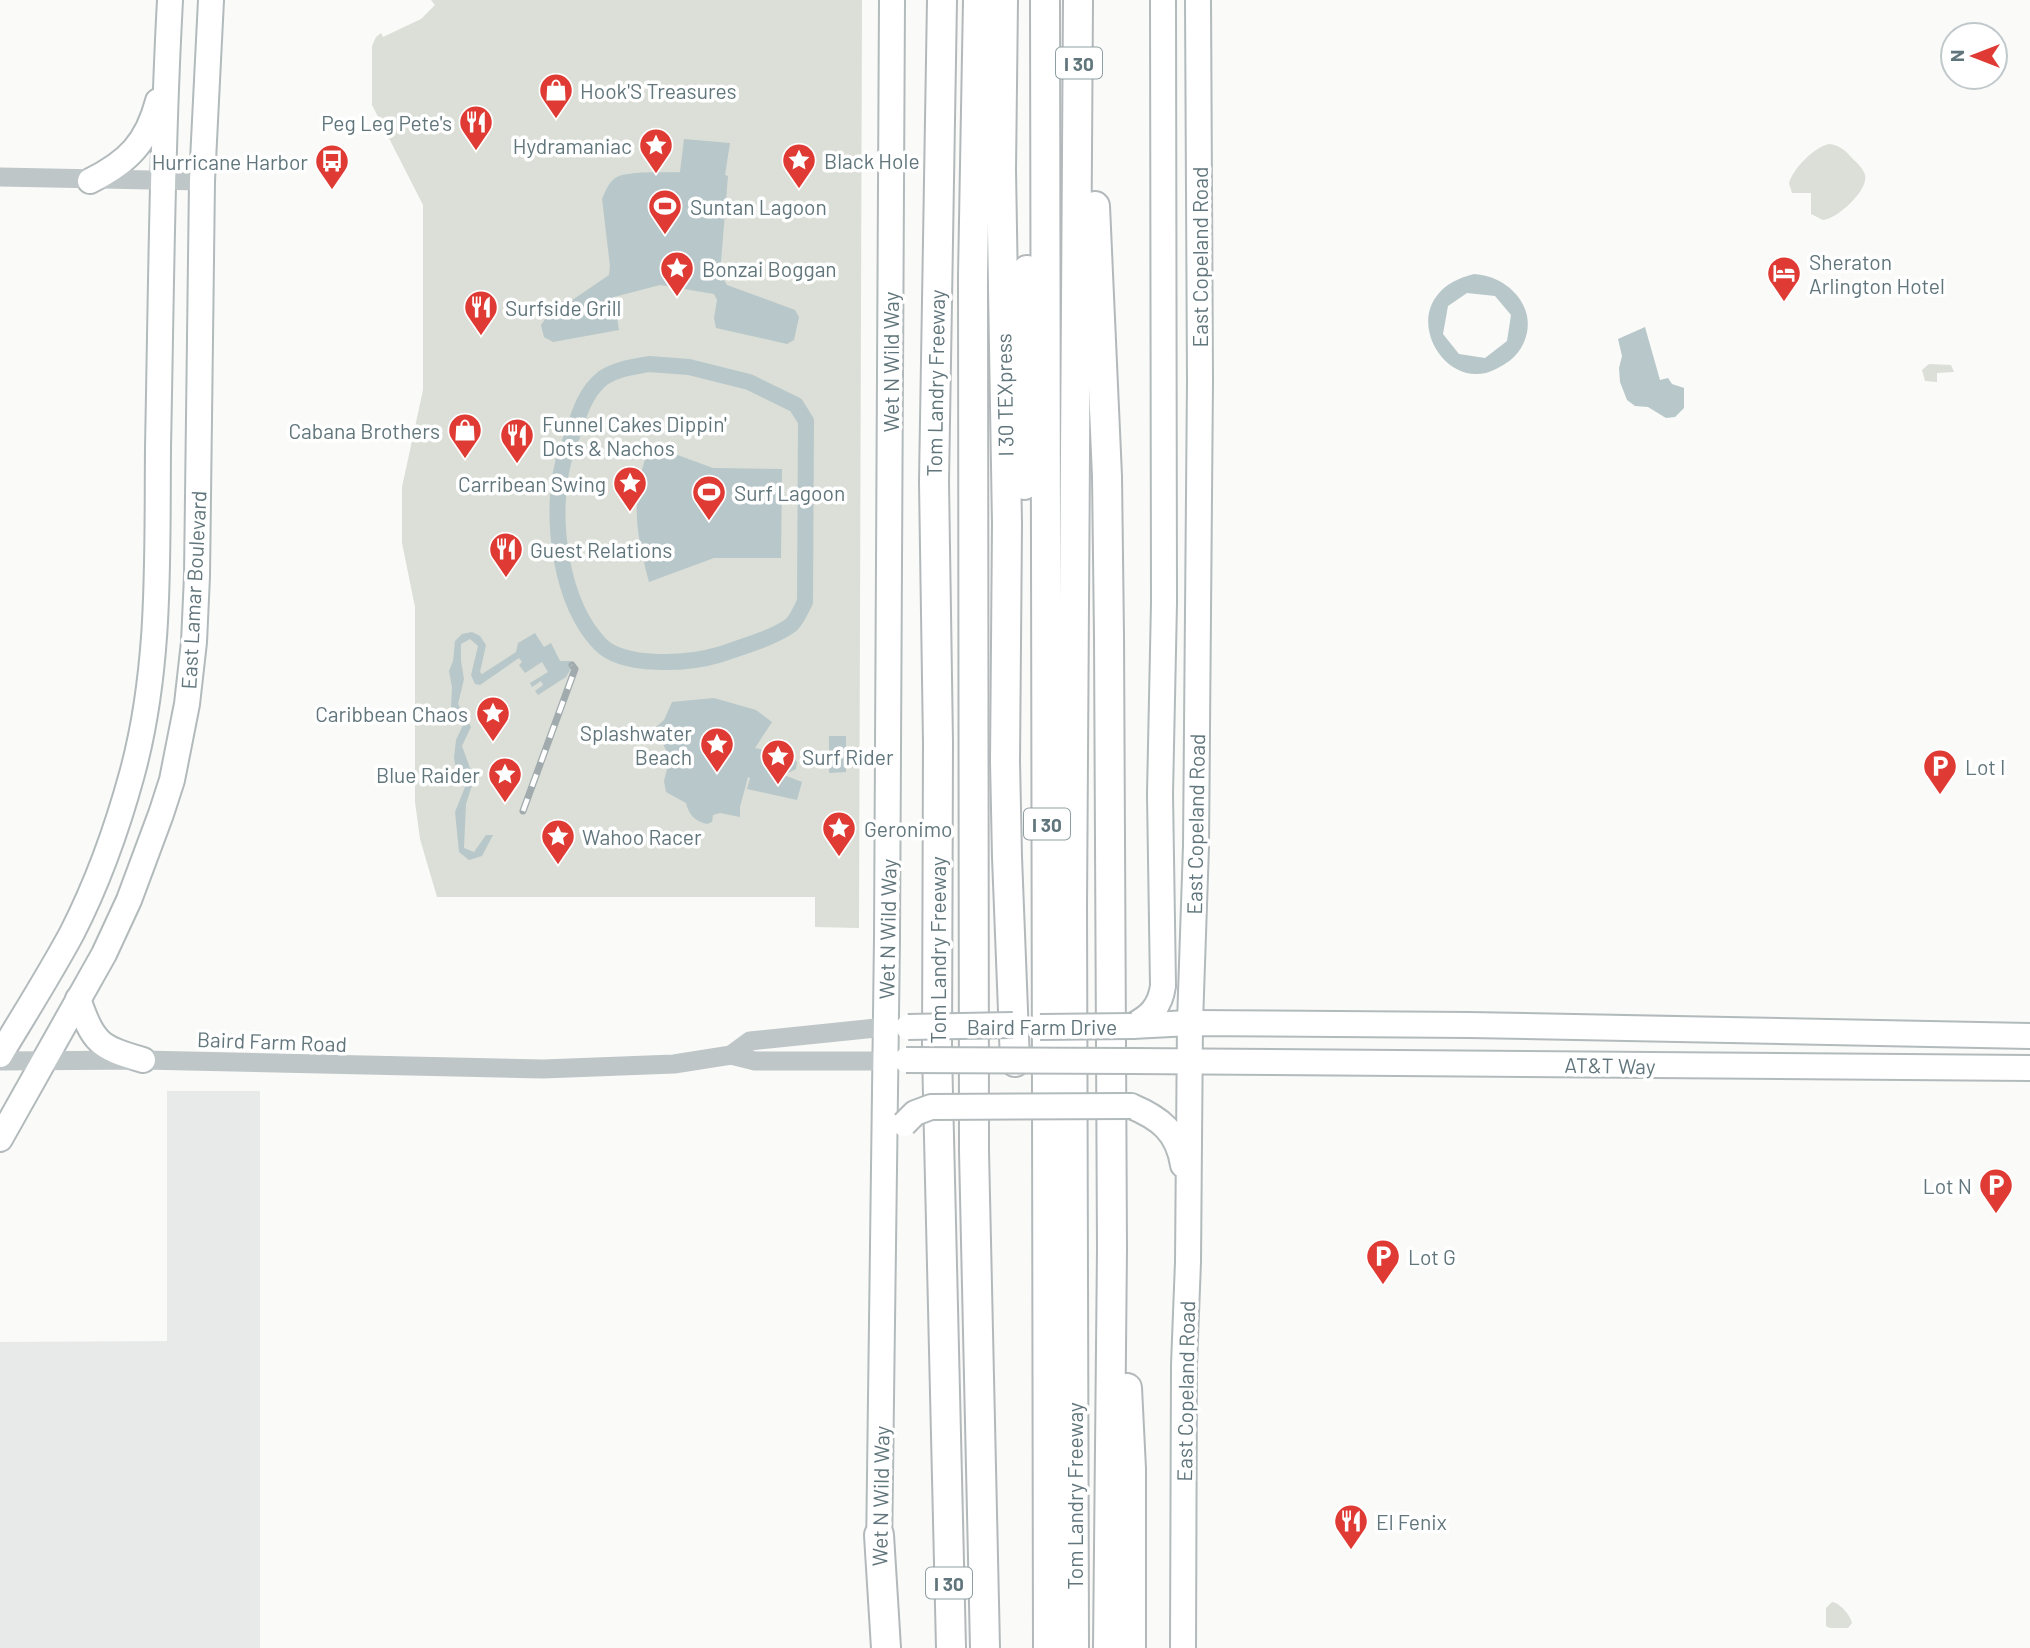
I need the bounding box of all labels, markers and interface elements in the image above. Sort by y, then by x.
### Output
north arrow [1939,21,2009,91]
road number: I 30 [1056,48,1102,78]
text: N [1945,50,1968,62]
shop icon: Hook'S Treasures [537,71,575,120]
place label: Hook'S Treasures [580,78,737,103]
restaurant icon: Peg Leg Pete's [457,103,495,152]
place label: Peg Leg Pete's [321,110,452,135]
place icon: Hydramaniac [637,126,675,175]
place label: Hydramaniac [513,133,632,158]
place icon: Black Hole [780,141,818,190]
bus stop icon: Hurricane Harbor [313,142,351,191]
place label: Black Hole [824,148,920,173]
place label: Hurricane Harbor [152,149,308,174]
street label: East Copeland Road [1187,167,1212,348]
sports icon: Suntan Lagoon [646,187,684,236]
place label: Suntan Lagoon [690,194,827,219]
place icon: Bonzai Boggan [658,249,696,298]
place label: Sheraton Arlington Hotel [1809,249,1945,298]
hotel icon: Sheraton Arlington Hotel [1765,254,1803,303]
place label: Bonzai Boggan [702,256,837,281]
restaurant icon: Surfside Grill [462,288,500,337]
street label: Tom Landry Freeway [921,289,949,477]
street label: Wet N Wild Way [878,291,903,432]
place label: Surfside Grill [505,295,621,320]
street label: I 30 TEXpress [990,333,1018,457]
shop icon: Cabana Brothers [446,411,484,460]
place label: Funnel Cakes Dippin' Dots & Nachos [542,411,727,460]
restaurant icon: Funnel Cakes Dippin' Dots & Nachos [498,416,536,465]
place label: Cabana Brothers [289,418,440,443]
place icon: Carribean Swing [611,464,649,513]
place label: Carribean Swing [458,471,606,496]
sports icon: Surf Lagoon [690,473,728,522]
place label: Surf Lagoon [734,480,845,505]
street label: East Lamar Boulevard [175,490,211,690]
restaurant icon: Guest Relations [487,530,525,579]
place label: Guest Relations [530,537,672,562]
place icon: Caribbean Chaos [474,694,512,743]
place label: Caribbean Chaos [315,701,468,726]
place label: Splashwater Beach [580,720,692,769]
place icon: Splashwater Beach [698,725,736,774]
street label: East Copeland Road [1181,733,1209,915]
place icon: Surf Rider [759,737,797,786]
place label: Surf Rider [802,744,894,769]
parking icon: Lot I [1921,747,1959,796]
place label: Lot I [1965,754,2006,779]
place icon: Blue Raider [486,755,524,804]
place label: Blue Raider [376,762,480,787]
road number: I 30 [1024,808,1070,839]
place icon: Geronimo [820,809,858,858]
place label: Geronimo [864,816,952,841]
place icon: Wahoo Racer [539,817,577,866]
place label: Wahoo Racer [582,824,702,849]
street label: Tom Landry Freeway [925,856,950,1044]
street label: Wet N Wild Way [873,858,901,1000]
street label: Baird Farm Drive [967,1014,1117,1039]
street label: Baird Farm Road [197,1026,347,1056]
street label: AT&T Way [1564,1052,1656,1078]
parking icon: Lot N [1977,1166,2015,1215]
place label: Lot N [1923,1173,1972,1198]
parking icon: Lot G [1364,1237,1402,1286]
place label: Lot G [1408,1244,1456,1269]
street label: East Copeland Road [1171,1300,1199,1482]
street label: Tom Landry Freeway [1062,1402,1087,1590]
street label: Wet N Wild Way [866,1425,894,1567]
restaurant icon: El Fenix [1332,1502,1370,1551]
place label: El Fenix [1376,1509,1447,1534]
road number: I 30 [926,1568,972,1598]

